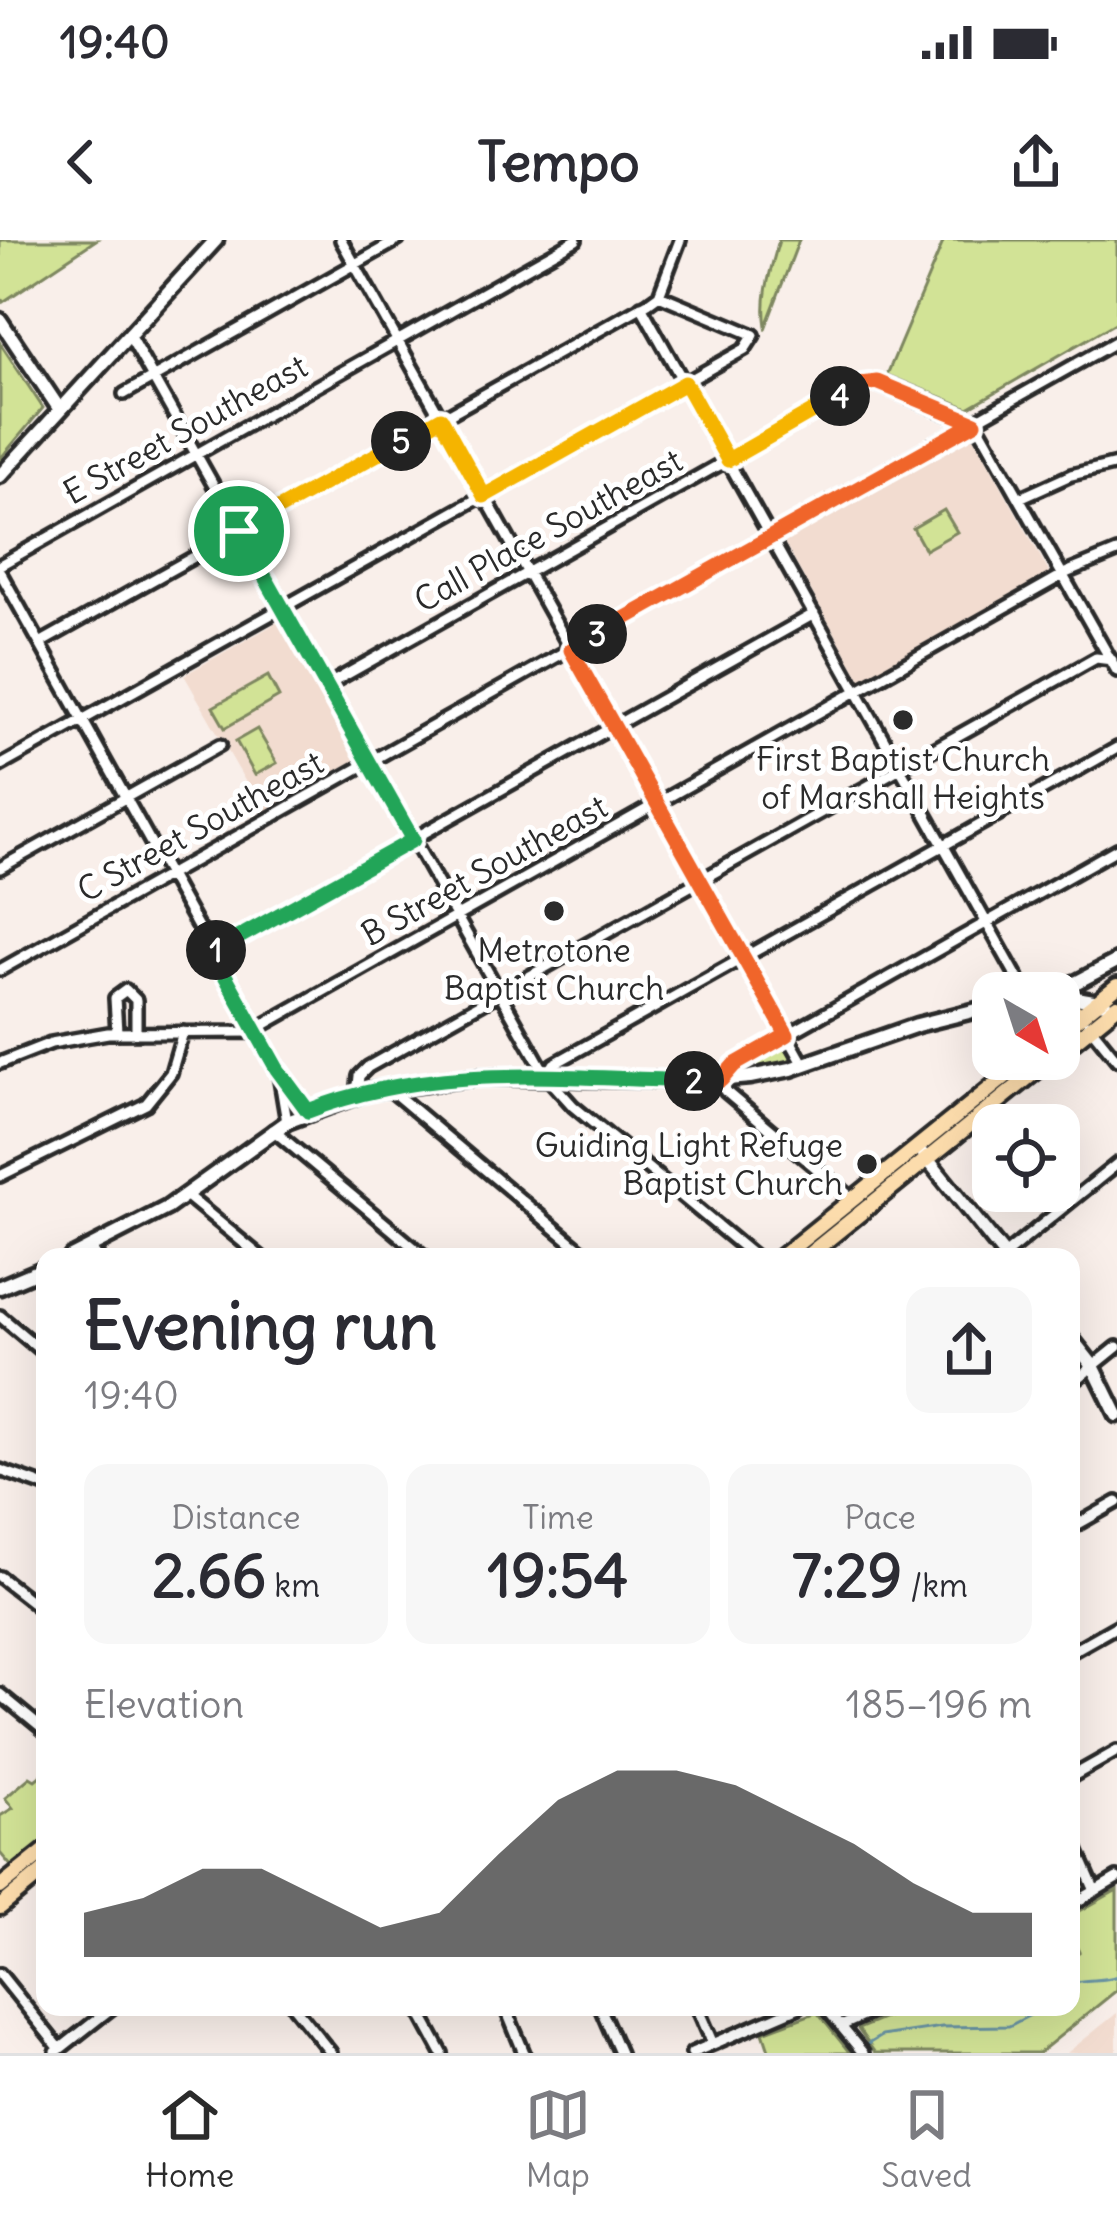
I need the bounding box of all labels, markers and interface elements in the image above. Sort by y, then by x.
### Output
text: 19:40 [60,14,170,70]
text: Tempo [477,128,640,196]
icon: back [48,129,114,195]
icon: share [1003,129,1069,195]
street label: E Street Southeast [56,345,314,513]
pin: 4 [810,366,870,426]
text: 4 [830,375,850,417]
pin: 5 [371,411,431,471]
text: 5 [392,420,410,462]
street label: Call Place Southeast [407,439,689,621]
pin [188,480,290,582]
icon: arrive [206,498,272,564]
pin: 3 [567,604,627,664]
text: 3 [588,613,606,655]
marker: First Baptist Church of Marshall Heights [890,707,916,733]
place label: First Baptist Church of Marshall Heights [756,738,1050,818]
street label: C Street Southeast [70,741,330,911]
street label: B Street Southeast [354,785,614,955]
marker: Metrotone Baptist Church [541,898,567,924]
pin: 1 [186,920,246,980]
text: 1 [209,929,223,971]
place label: Metrotone Baptist Church [444,929,664,1009]
north arrow [972,972,1080,1080]
map controls [972,972,1080,1212]
pin: 2 [664,1051,724,1111]
text: 2 [685,1060,703,1102]
button: locate [972,1104,1080,1212]
place label: Guiding Light Refuge Baptist Church [535,1124,843,1204]
marker: Guiding Light Refuge Baptist Church [854,1151,880,1177]
text: Evening run [84,1284,437,1367]
button: share [906,1287,1032,1413]
text: 19:40 [84,1371,179,1420]
text: Distance [172,1496,300,1538]
text: Time [522,1496,594,1538]
text: Pace [844,1496,916,1538]
text: 2.66 [152,1538,266,1613]
text: 19:54 [487,1538,629,1613]
text: 7:29 [792,1538,902,1613]
text: km [266,1564,320,1606]
text: /km [902,1564,968,1606]
text: Elevation [84,1680,244,1729]
text: 185–196 m [846,1680,1032,1729]
tab: Home [145,2082,234,2196]
tab: Map [525,2082,591,2196]
tab: Saved [881,2082,972,2196]

